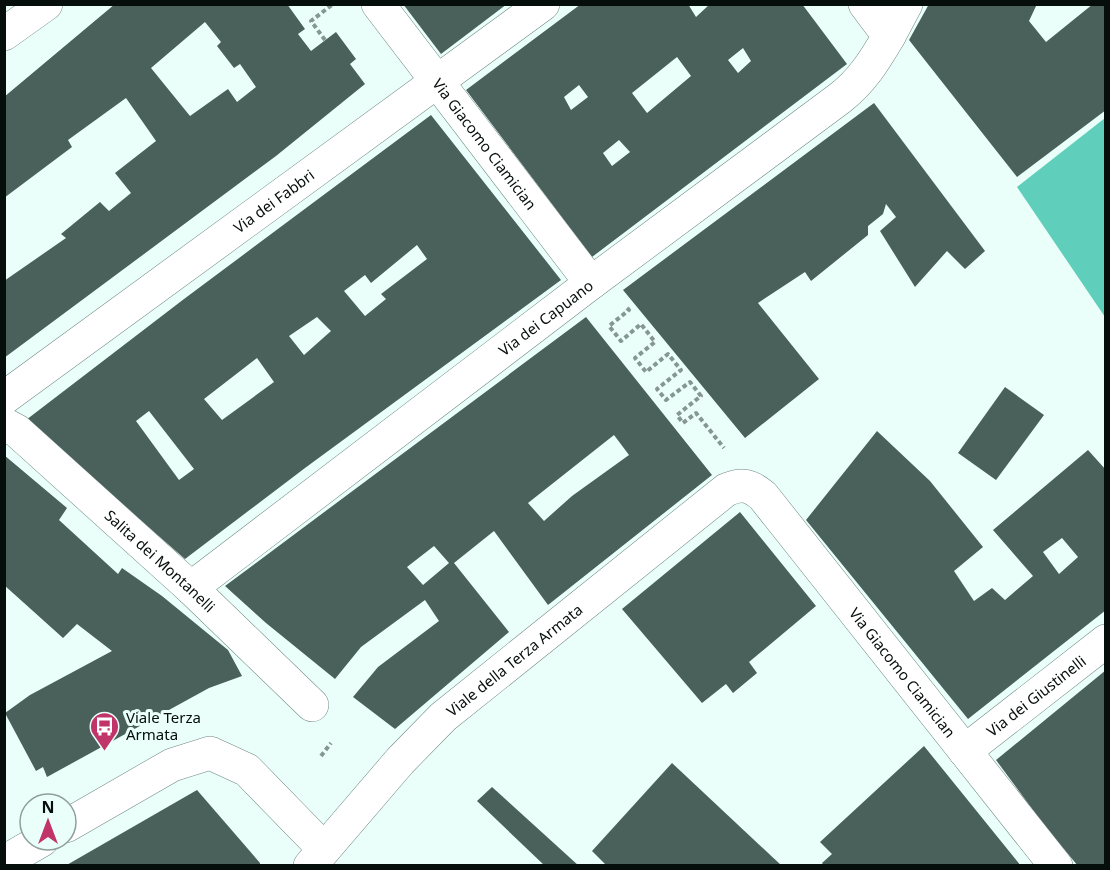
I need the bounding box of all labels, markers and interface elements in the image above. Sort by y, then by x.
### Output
street label: Via Giacomo Ciamician [428,74,541,214]
street label: Via dei Fabbri [229,165,318,237]
street label: Via dei Capuano [494,275,597,360]
street label: Salita dei Montanelli [101,505,220,616]
street label: Viale della Terza Armata [442,599,586,721]
street label: Via Giacomo Ciamician [845,603,960,741]
street label: Via dei Giustinelli [982,651,1090,741]
place label: Viale Terza Armata [126,707,201,744]
bus stop icon: Viale Terza Armata [89,710,121,752]
north arrow [18,792,78,852]
text: N [41,796,55,818]

